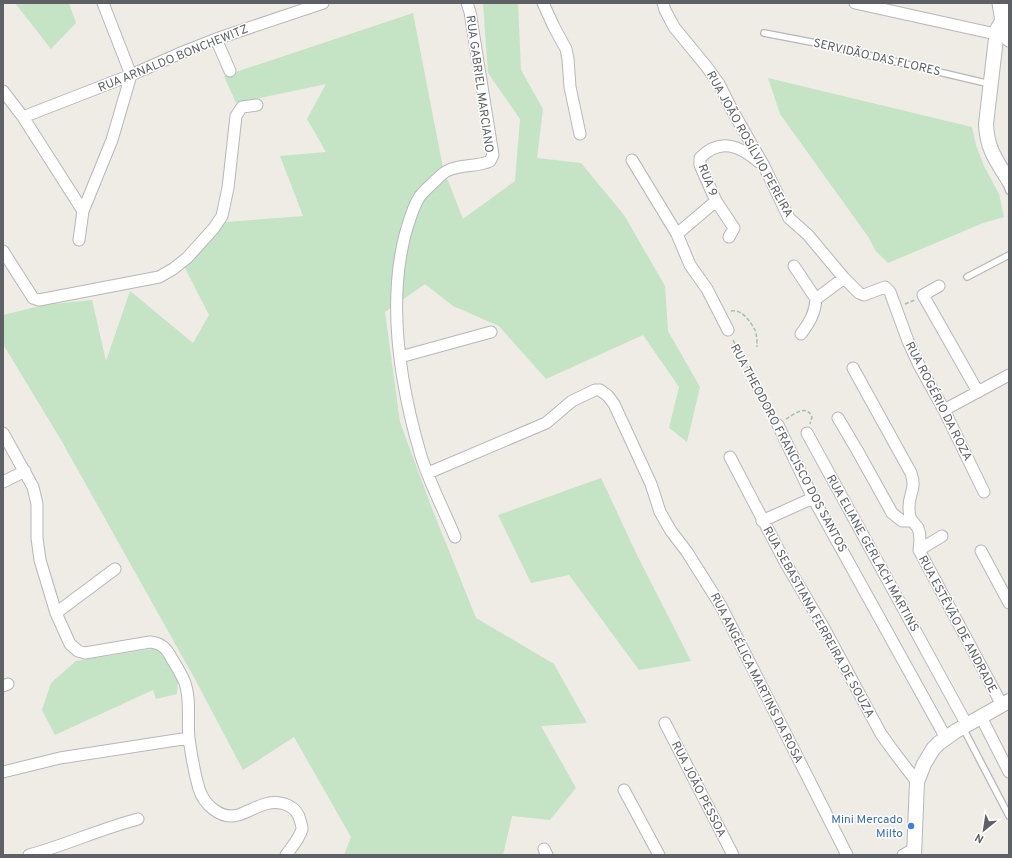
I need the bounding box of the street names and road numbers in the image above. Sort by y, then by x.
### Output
street label: RUA GABRIEL MARCIANO [461,14,497,154]
street label: RUA ARNALDO BONCHEWITZ [96,21,251,96]
street label: SERVIDÃO DAS FLORES [812,36,942,80]
street label: RUA JOÃO ROSÍLVIO PEREIRA [702,68,796,221]
street label: RUA 9 [694,162,721,199]
street label: RUA ROGÉRIO DA ROZA [901,339,975,464]
street label: RUA THEODORO FRANCISCO DOS SANTOS [726,341,850,555]
street label: RUA ELIANE GERLACH MARTINS [822,472,922,635]
street label: RUA SEBASTIANA FERREIRA DE SOUZA [759,524,878,721]
street label: RUA ESTÊVÃO DE ANDRADE [914,553,1000,696]
street label: RUA ANGÉLICA MARTINS DA ROSA [706,591,806,766]
street label: RUA JOÃO PESSOA [667,739,729,840]

